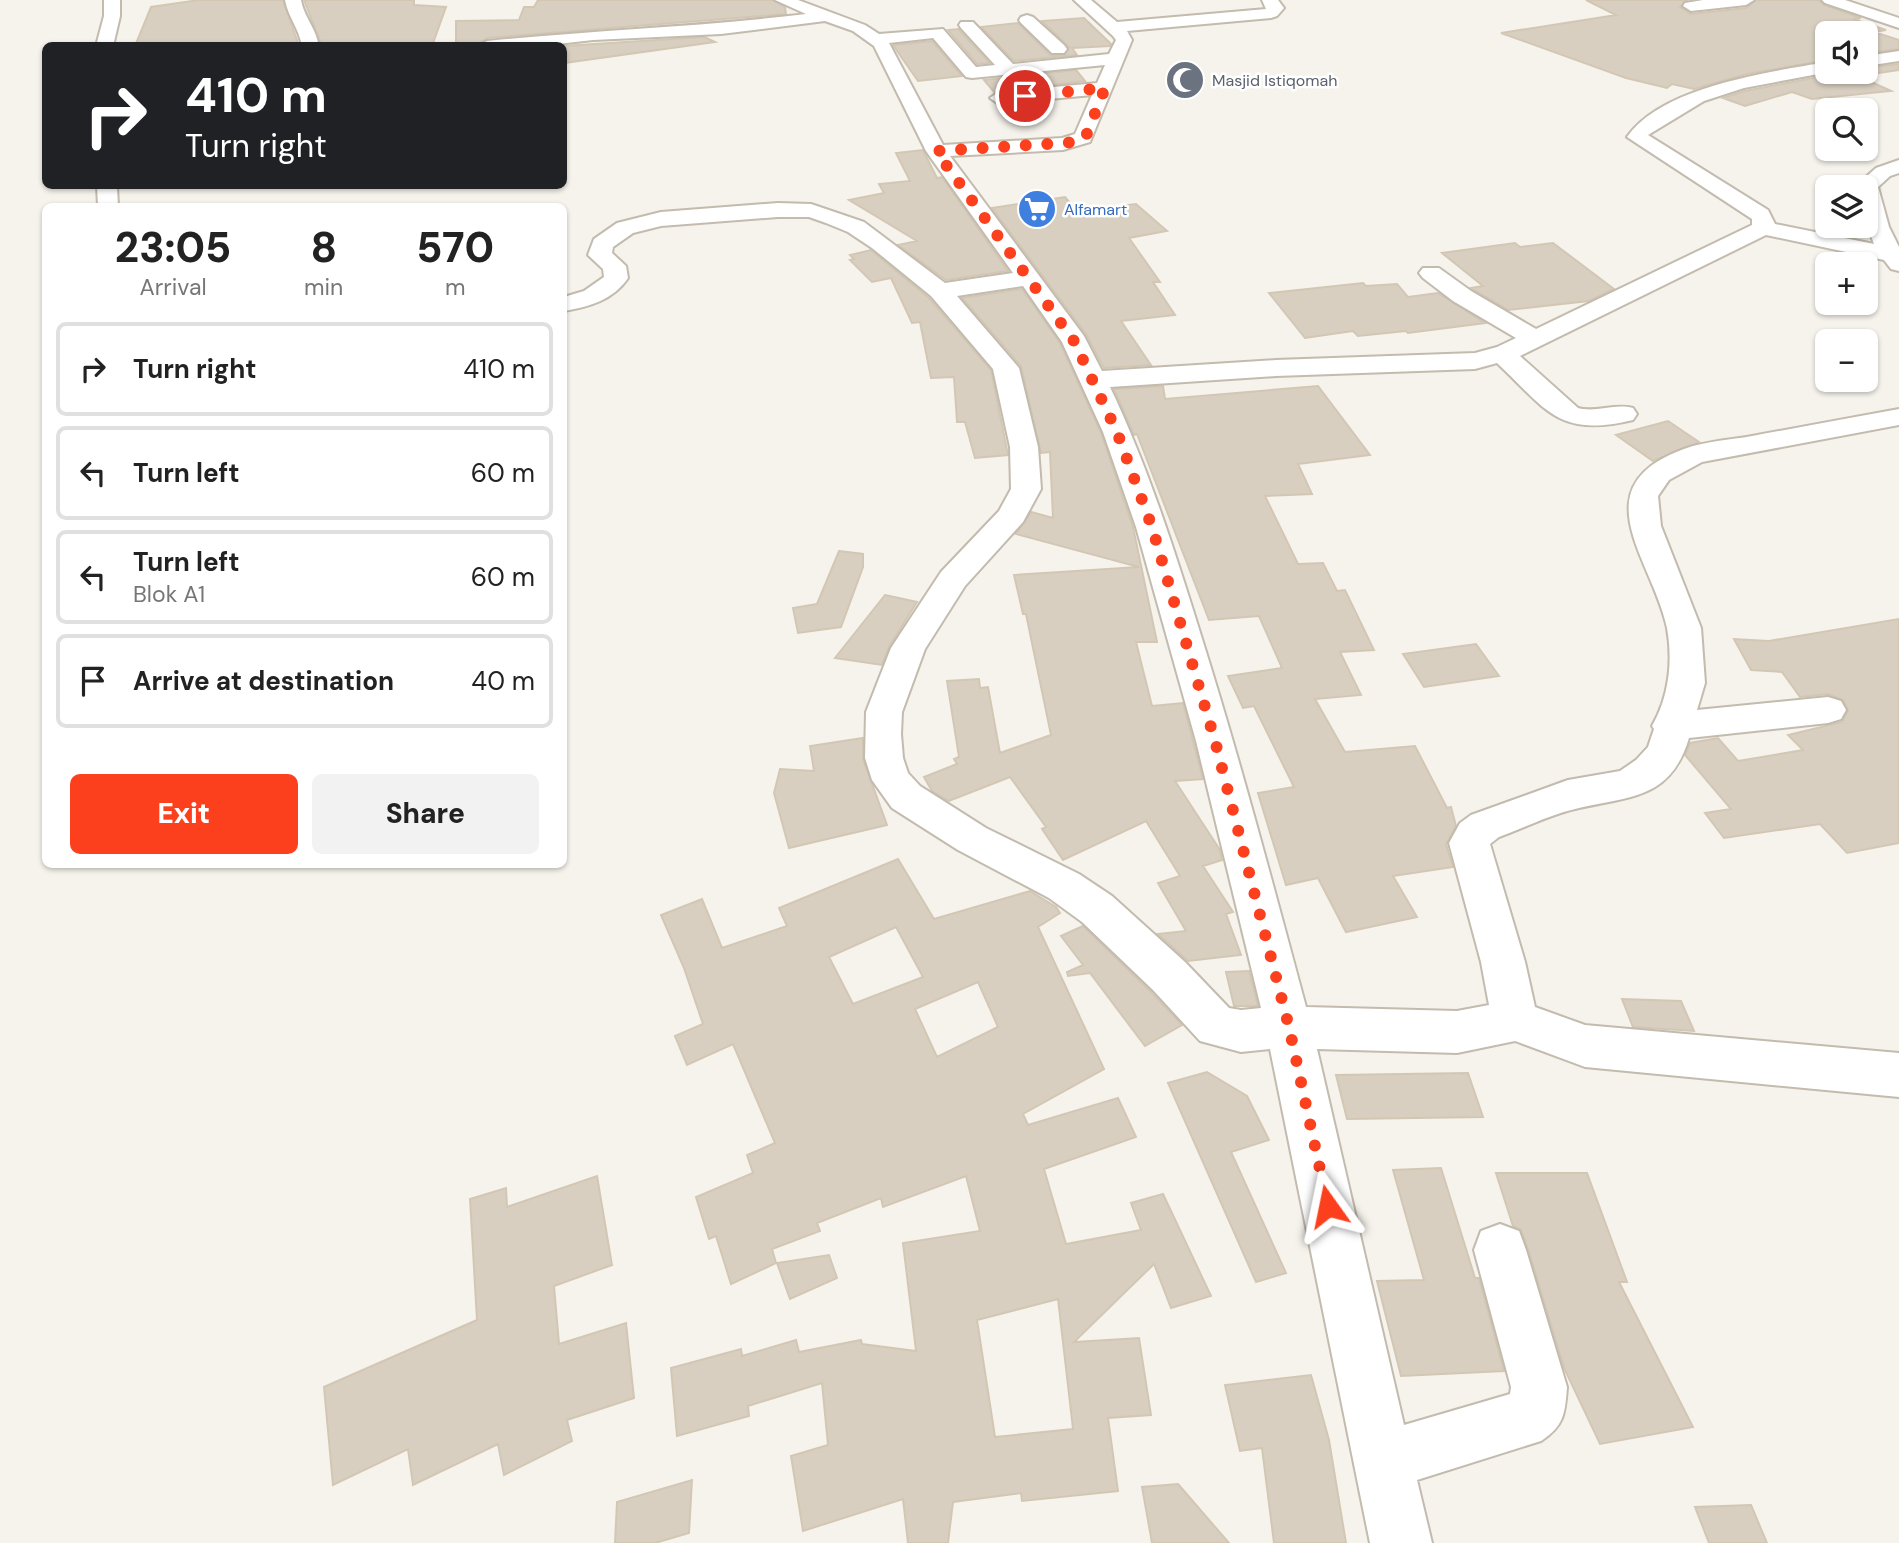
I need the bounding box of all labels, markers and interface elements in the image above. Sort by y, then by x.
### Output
map controls [1815,21,1878,392]
button: sound [1815,21,1878,84]
mosque icon: Masjid Istiqomah [1164,59,1206,101]
text: 410 m [185,63,327,127]
pin [995,66,1055,126]
icon: right [70,70,161,161]
place label: Masjid Istiqomah [1212,70,1337,91]
icon: arrive [1006,77,1044,115]
button: search [1815,98,1878,161]
text: Turn right [185,125,327,167]
button: layers [1815,175,1878,238]
supermarket icon: Alfamart [1016,188,1058,230]
place label: Alfamart [1064,199,1127,220]
text: 23:05 [115,220,231,275]
text: 8 [310,220,337,275]
text: 570 [416,220,494,275]
button: + [1815,252,1878,315]
text: Arrival [140,272,207,302]
text: min [304,272,343,302]
text: m [445,272,465,302]
button: − [1815,329,1878,392]
icon: right [74,350,112,388]
text: Turn right [133,352,257,386]
text: 410 m [463,352,535,386]
icon: left [74,454,112,492]
text: Turn left [133,456,240,490]
text: 60 m [471,456,535,490]
text: Turn left [133,545,240,579]
icon: left [74,558,112,596]
text: 60 m [471,560,535,594]
text: Blok A1 [133,579,205,609]
icon: arrive [74,662,112,700]
text: Arrive at destination [133,664,394,698]
text: 40 m [471,664,535,698]
button: Exit [70,774,298,854]
button: Share [312,774,539,854]
position arrow [1291,1169,1365,1243]

